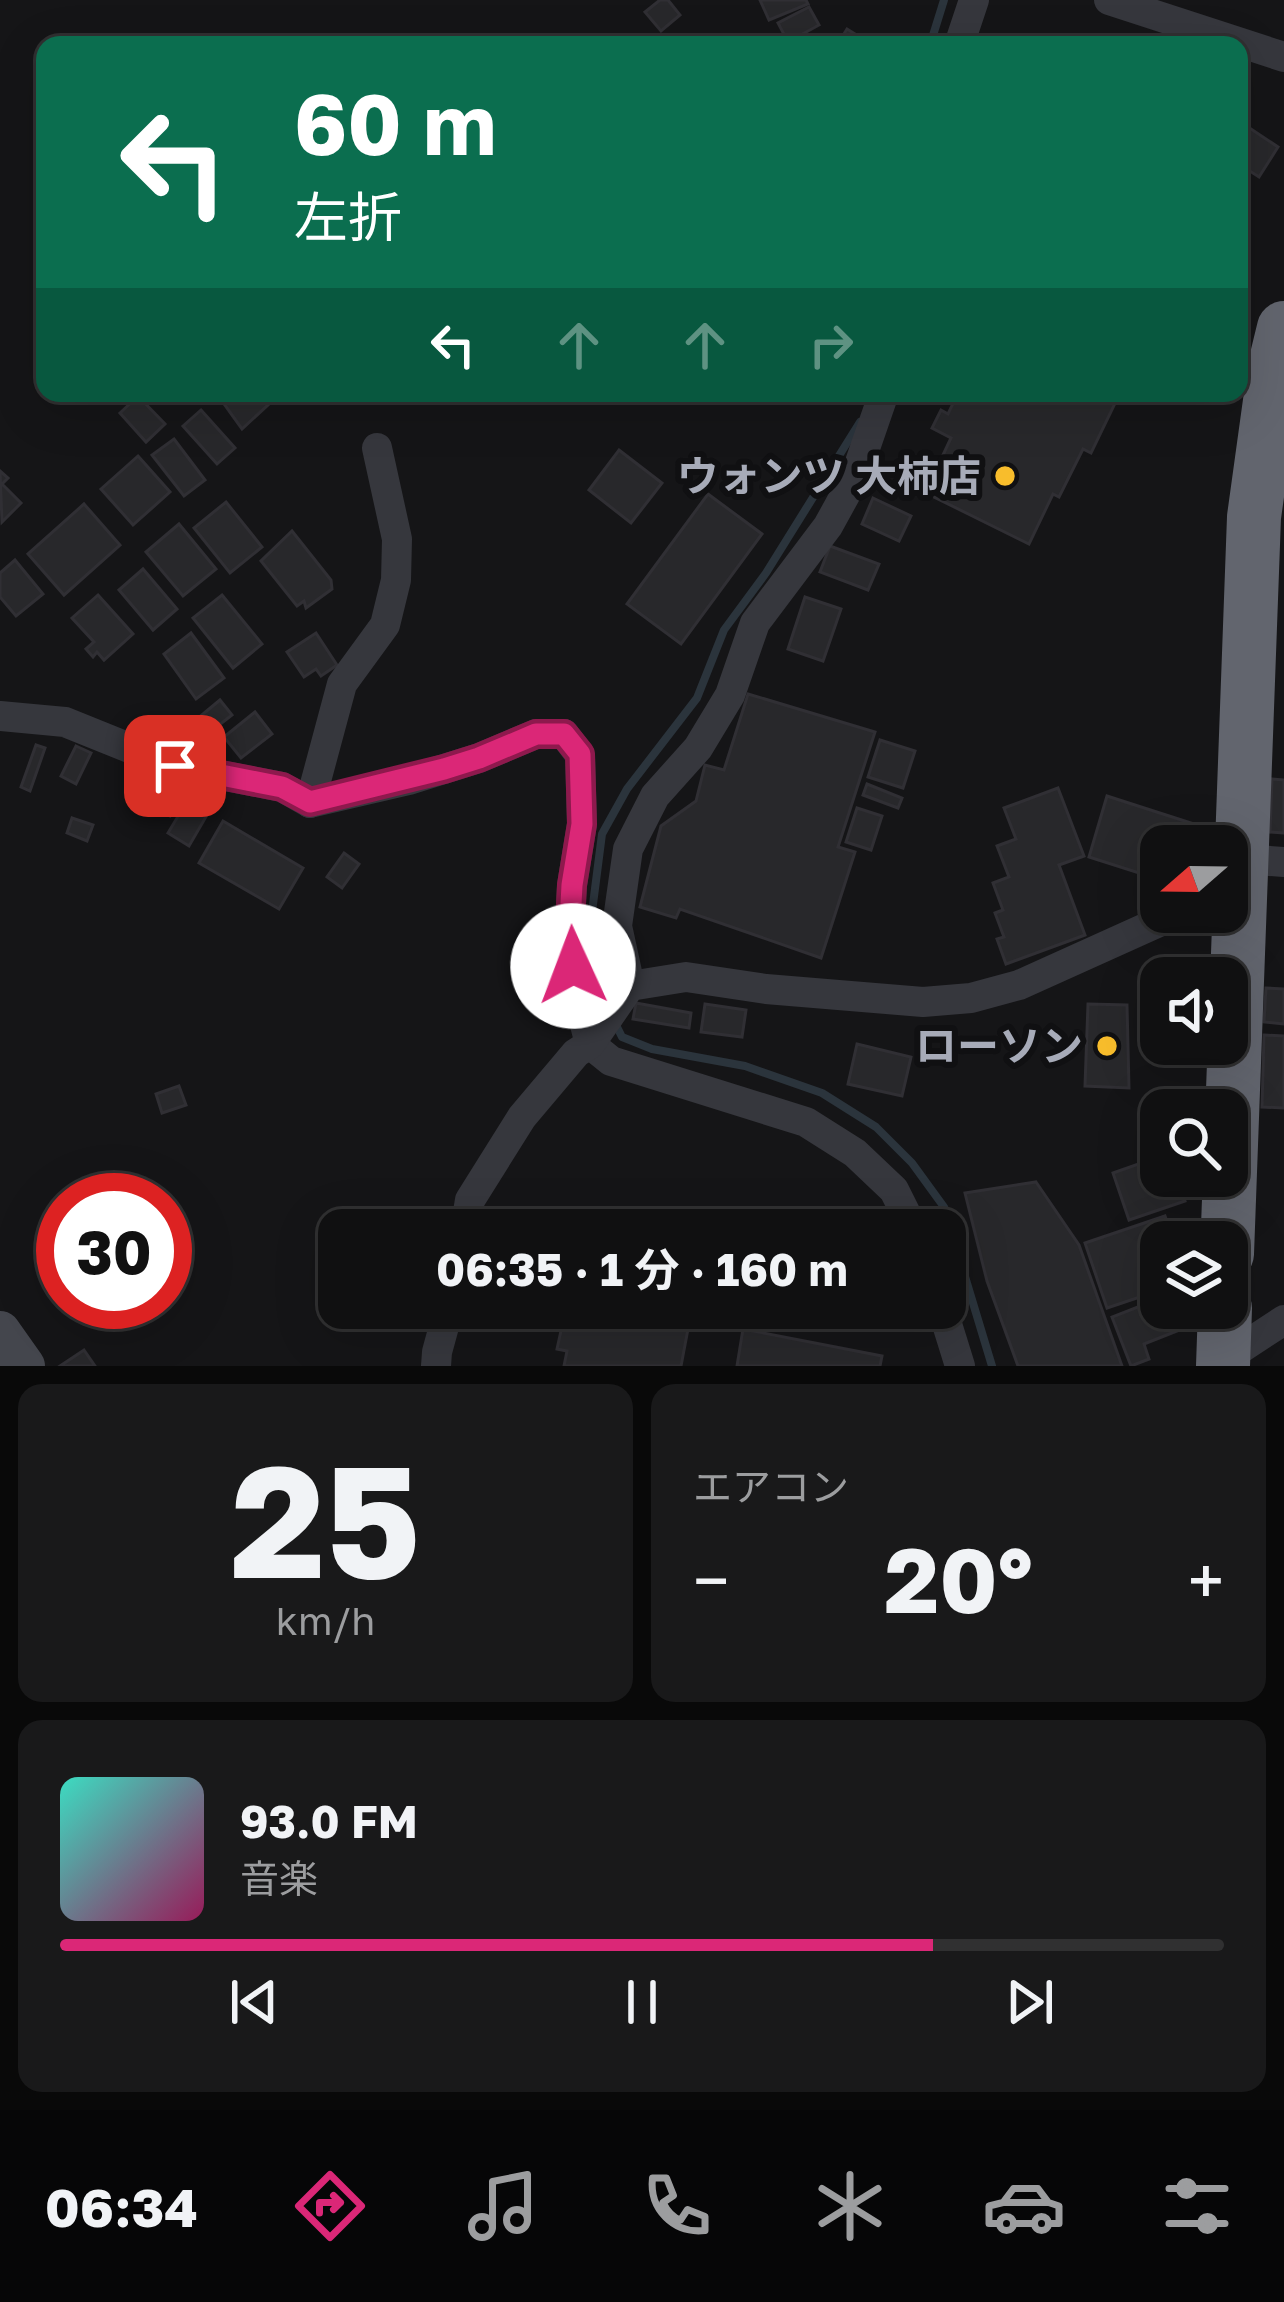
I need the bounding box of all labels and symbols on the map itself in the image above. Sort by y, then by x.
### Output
place label: ウォンツ 大柿店 [676,450,981,500]
marker: ウォンツ 大柿店 [992,463,1018,489]
pin [124,715,226,817]
north arrow [1140,825,1248,933]
position arrow [510,903,636,1029]
place label: ローソン [915,1020,1083,1070]
marker: ローソン [1094,1033,1120,1059]
speed limit sign: 30 [36,1173,192,1329]

